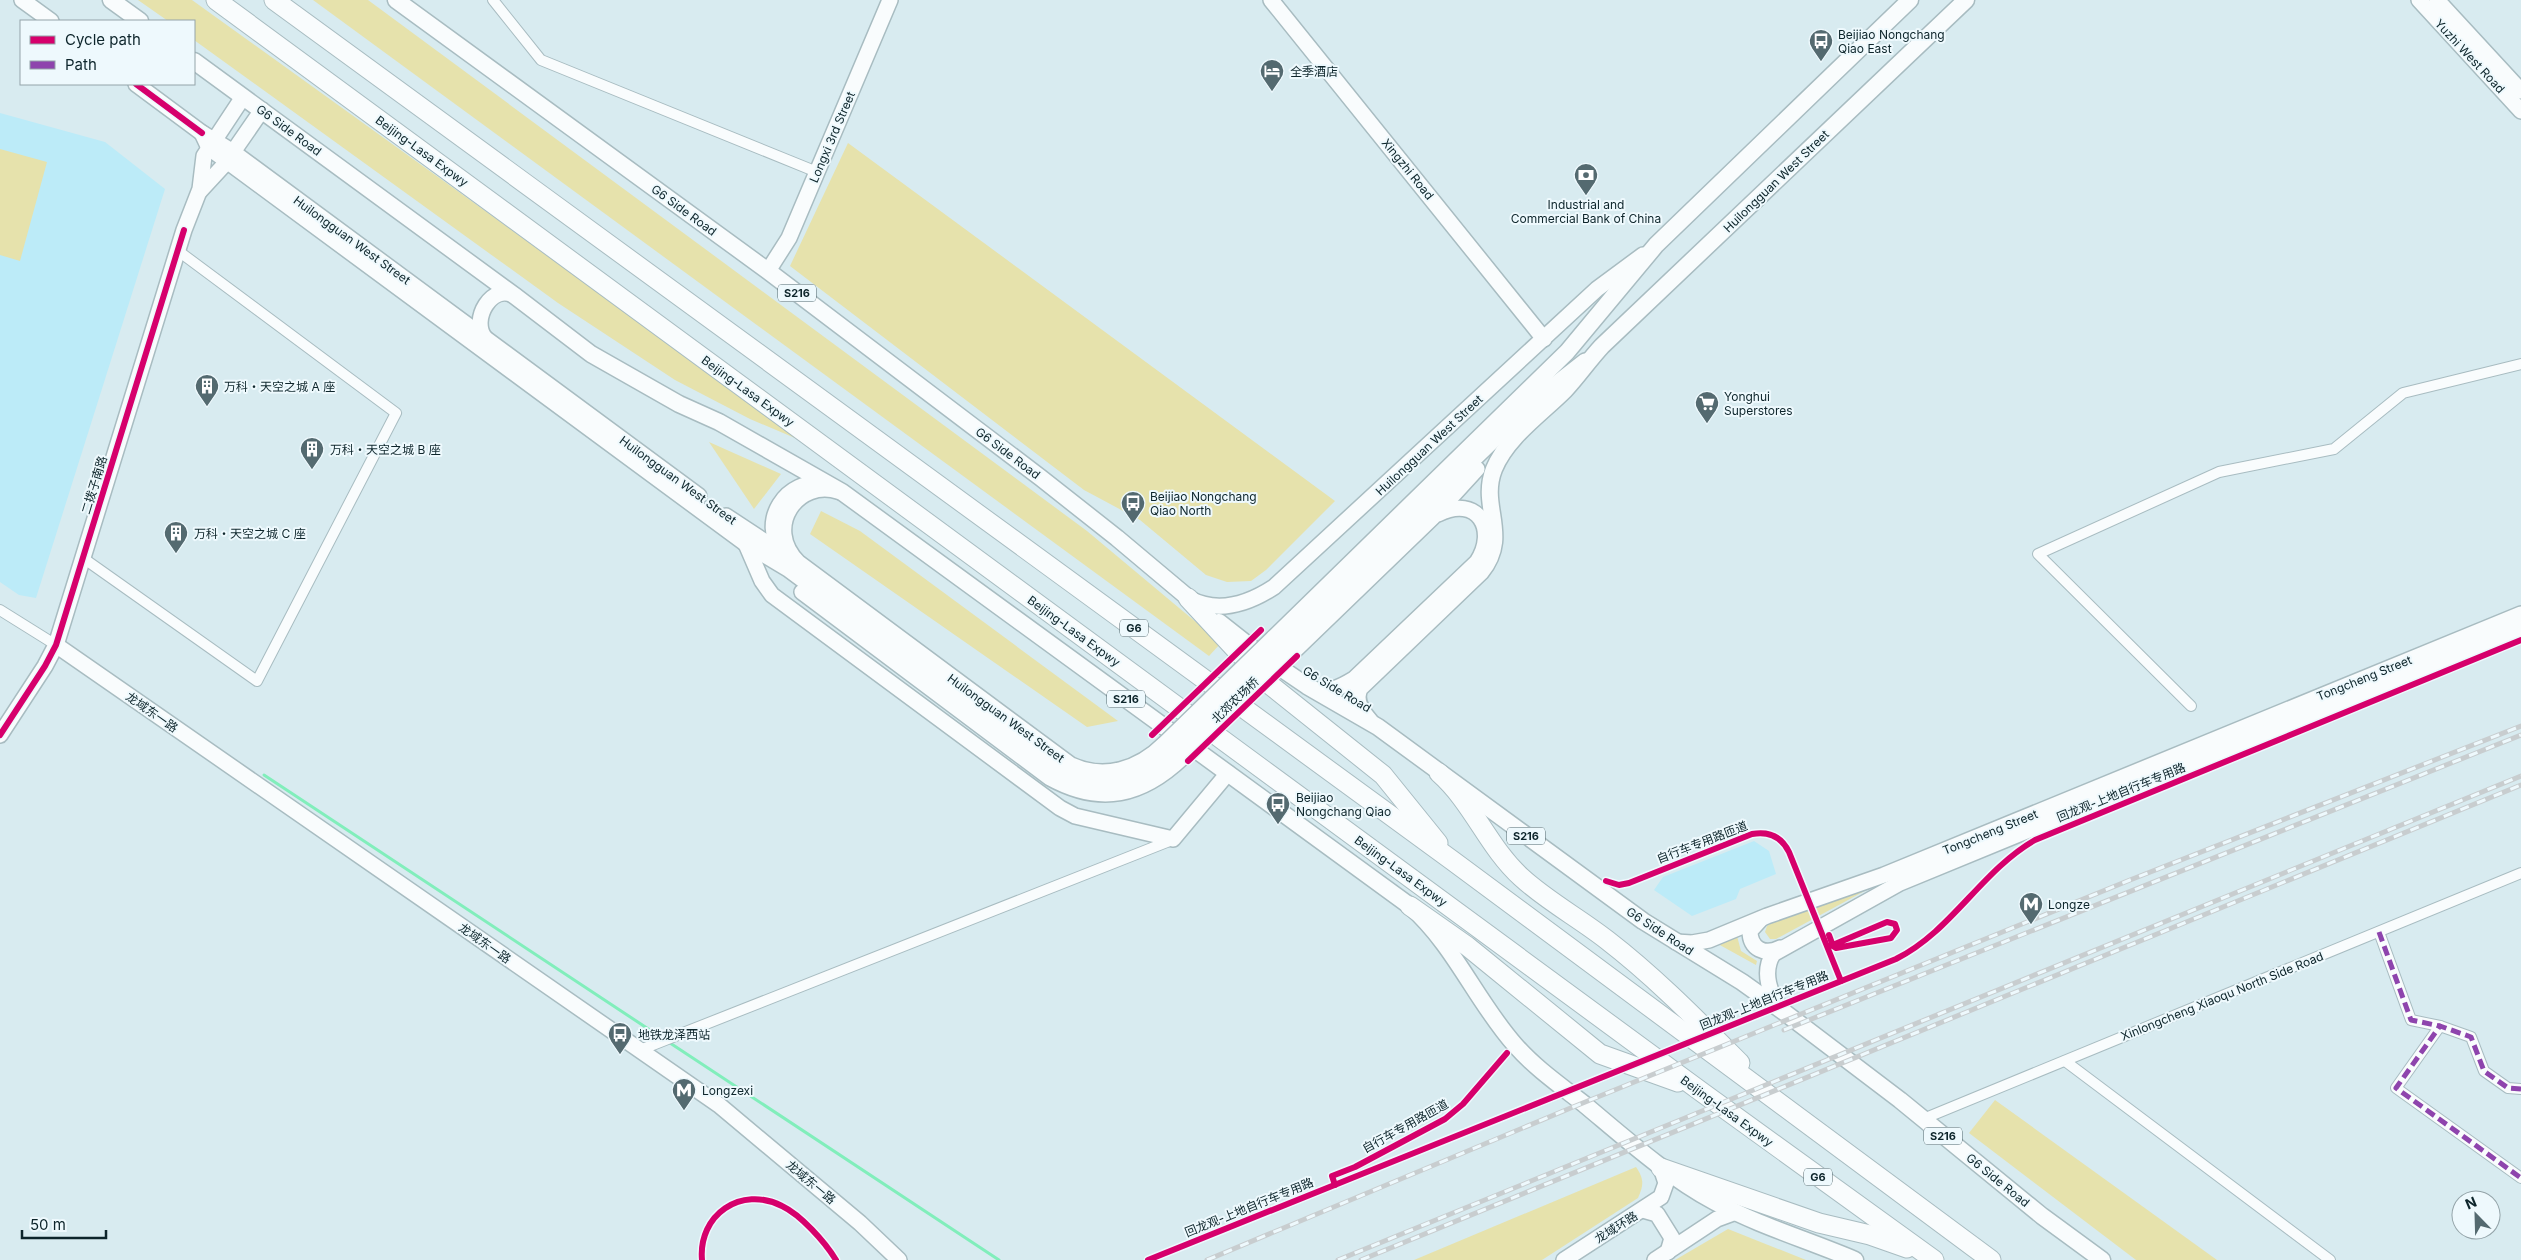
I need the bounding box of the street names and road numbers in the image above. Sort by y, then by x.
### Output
street label: Yuzhi West Road [2432,16,2508,96]
street label: Longxi 3rd Street [806,89,858,185]
street label: G6 Side Road [253,101,325,159]
street label: Beijing-Lasa Expwy [373,112,472,190]
street label: Huilongguan West Street [1720,127,1832,235]
street label: Xingzhi Road [1379,135,1437,203]
street label: G6 Side Road [648,181,720,239]
street label: Huilongguan West Street [291,193,413,287]
road number: S216 [778,284,816,302]
street label: Beijing-Lasa Expwy [699,352,798,430]
street label: Huilongguan West Street [1372,391,1486,499]
street label: G6 Side Road [973,424,1043,482]
street label: Huilongguan West Street [617,433,739,527]
street label: 二拨子南路 [78,454,110,516]
street label: Beijing-Lasa Expwy [1025,592,1124,670]
road number: G6 [1120,620,1148,636]
street label: Tongcheng Street [2314,652,2414,704]
street label: G6 Side Road [1300,663,1374,715]
street label: Huilongguan West Street [945,671,1067,765]
street label: 北郊农场桥 [1208,674,1262,726]
street label: 龙域东一路 [123,689,181,735]
road number: S216 [1107,691,1145,708]
street label: 回龙观-上地自行车专用路 [2054,759,2188,825]
street label: Tongcheng Street [1940,806,2040,858]
street label: 自行车专用路匝道 [1654,818,1750,866]
road number: S216 [1507,828,1545,844]
street label: Beijing-Lasa Expwy [1352,832,1451,910]
street label: G6 Side Road [1624,904,1696,958]
street label: 龙域东一路 [456,920,514,966]
street label: Xinlongcheng Xiaoqu North Side Road [2119,948,2325,1044]
street label: 回龙观-上地自行车专用路 [1697,967,1831,1033]
street label: Beijing-Lasa Expwy [1678,1072,1777,1150]
street label: 自行车专用路匝道 [1359,1096,1451,1156]
road number: S216 [1924,1128,1962,1144]
street label: G6 Side Road [1963,1150,2033,1210]
street label: 龙域东一路 [783,1157,839,1207]
road number: G6 [1804,1168,1832,1186]
street label: 回龙观-上地自行车专用路 [1182,1174,1316,1240]
street label: 龙域环路 [1592,1208,1640,1246]

